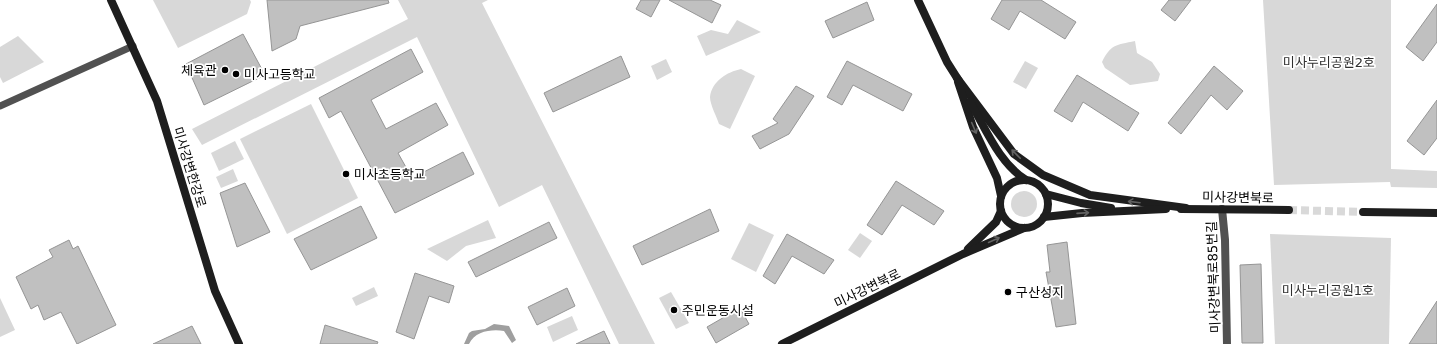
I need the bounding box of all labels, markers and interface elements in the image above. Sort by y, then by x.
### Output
park label: 미사누리공원2호 [1283,55,1375,70]
place label: 체육관 [181,63,217,78]
marker: 체육관 [220,65,230,75]
place label: 미사고등학교 [244,67,316,82]
marker: 미사고등학교 [231,69,241,79]
one-way arrow [970,121,978,133]
street label: 미사강변한강로 [170,125,209,209]
one-way arrow [1011,149,1021,159]
place label: 미사초등학교 [354,167,426,182]
marker: 미사초등학교 [341,169,351,179]
street label: 미사강변북로 [1202,189,1274,206]
one-way arrow [1128,198,1141,206]
one-way arrow [1076,209,1089,216]
street label: 미사강변북로85번길 [1204,221,1223,333]
one-way arrow [987,236,999,243]
street label: 미사강변북로 [832,266,903,311]
park label: 미사누리공원1호 [1282,283,1374,298]
place label: 구산성지 [1016,285,1064,300]
marker: 구산성지 [1003,287,1013,297]
place label: 주민운동시설 [682,303,754,318]
marker: 주민운동시설 [669,305,679,315]

